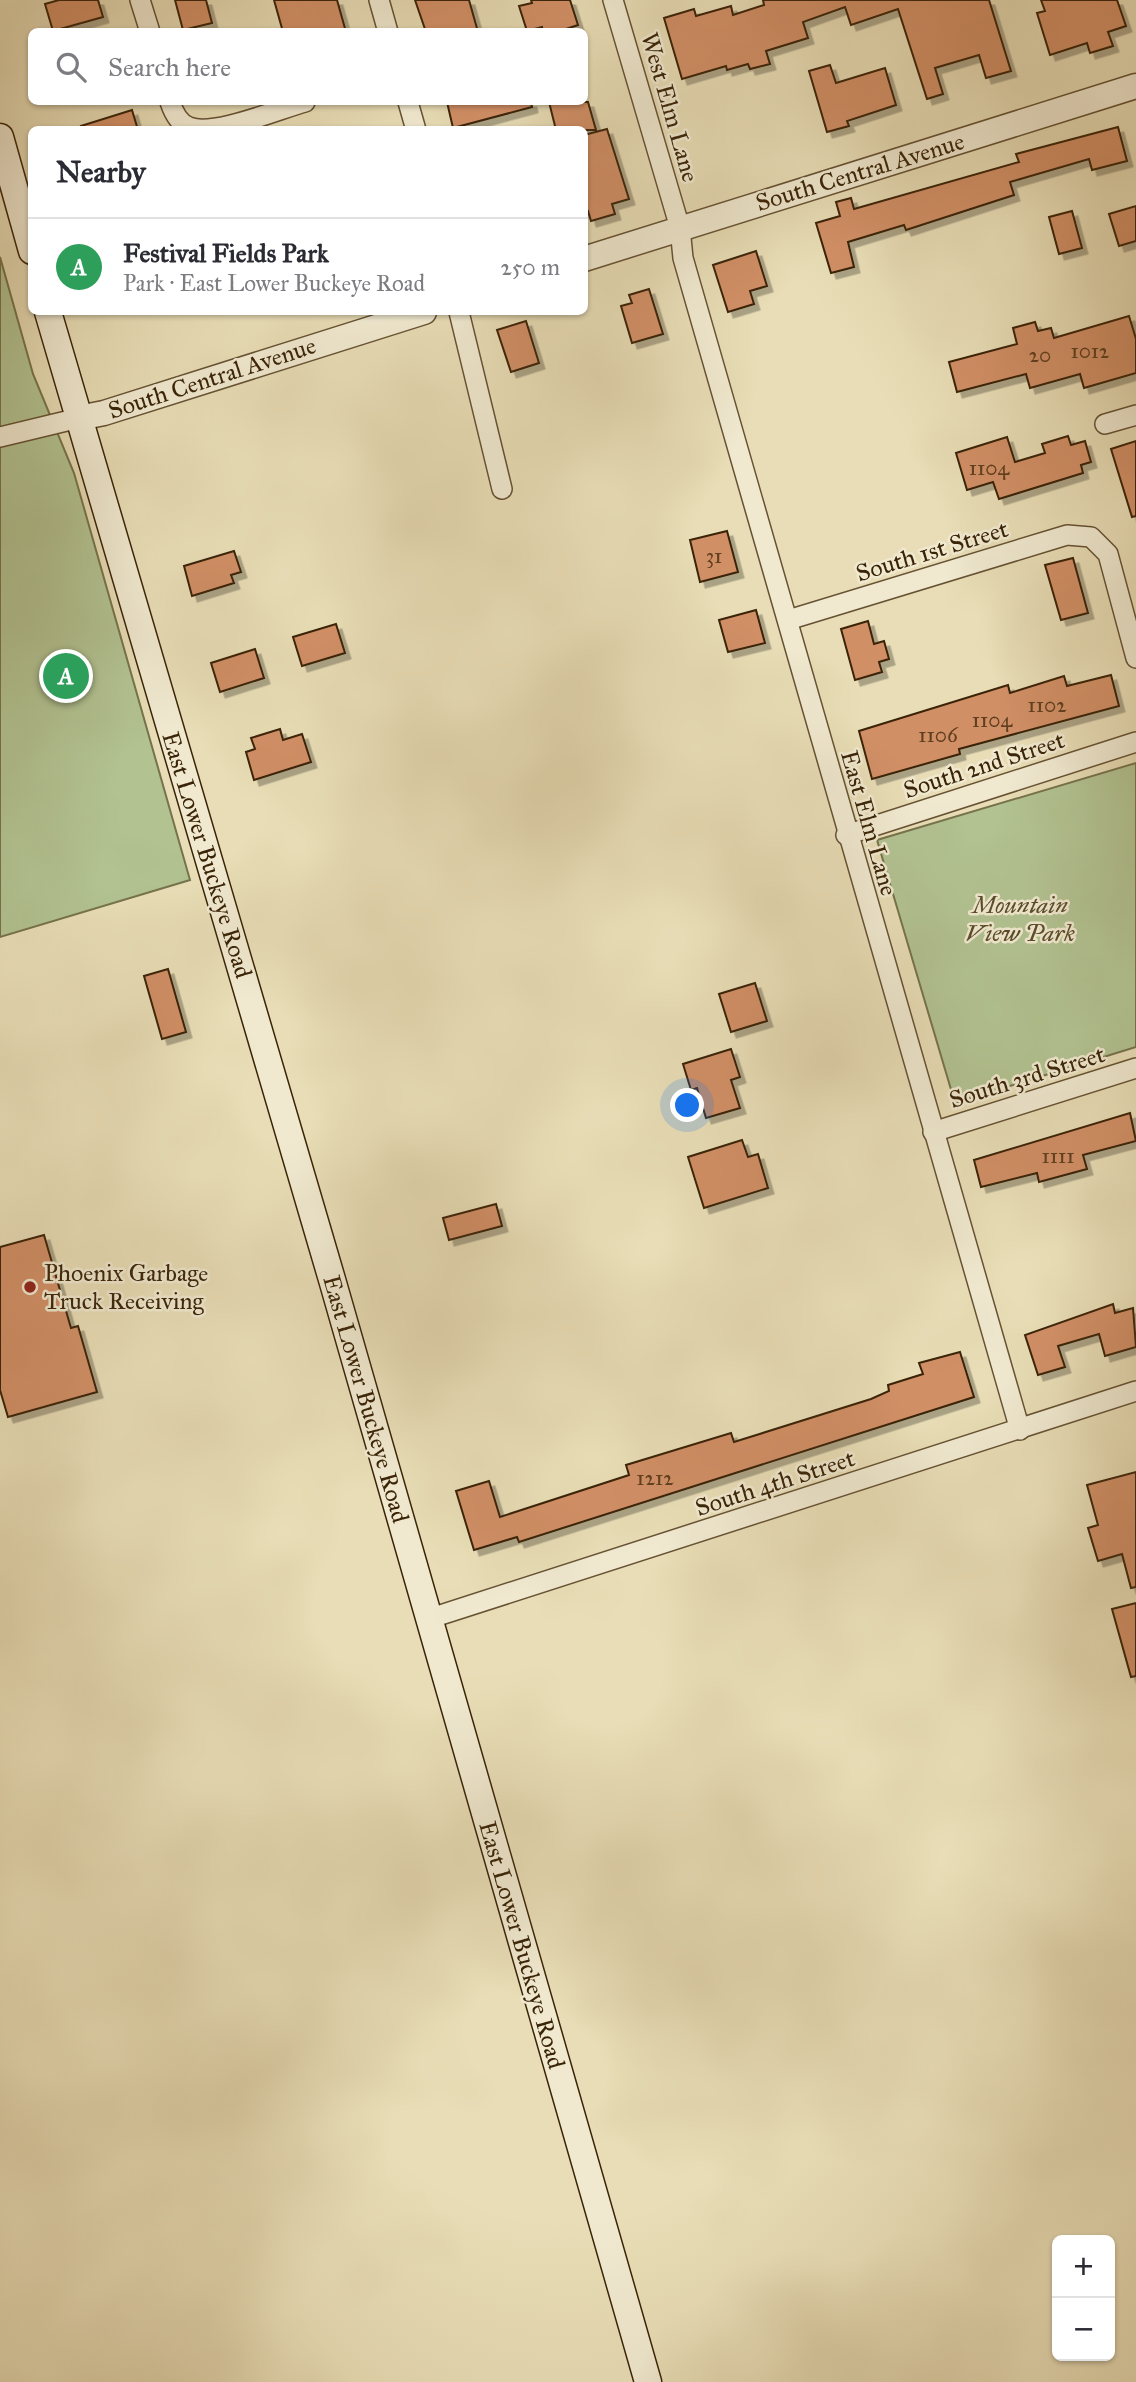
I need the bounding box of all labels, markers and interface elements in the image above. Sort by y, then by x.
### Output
search box [28,28,588,105]
street label: West Elm Lane [634,29,706,185]
icon: search [52,48,90,86]
text: Search here [108,51,231,83]
street label: South Central Avenue [752,126,968,218]
text: Nearby [56,154,146,190]
text: Festival Fields Park [123,237,329,269]
text: A [71,253,87,281]
text: 250 m [500,253,560,281]
text: Park · East Lower Buckeye Road [123,269,425,297]
street label: South Central Avenue [104,330,320,426]
house number: 1012 [1071,338,1110,364]
house number: 20 [1029,342,1051,368]
house number: 1104 [969,455,1011,481]
street label: South 1st Street [852,514,1012,588]
house number: 31 [706,543,722,569]
pin: A [43,650,89,702]
house number: 1102 [1027,692,1067,718]
house number: 1104 [972,707,1014,733]
house number: 1106 [918,722,959,748]
street label: South 2nd Street [900,725,1069,805]
street label: East Lower Buckeye Road [155,728,259,982]
street label: East Elm Lane [834,747,904,899]
park label: Mountain View Park [965,890,1075,948]
street label: South 3rd Street [946,1039,1109,1115]
your location [670,1088,704,1122]
house number: 1111 [1041,1143,1075,1169]
place label: Phoenix Garbage Truck Receiving [44,1258,208,1316]
street label: East Lower Buckeye Road [316,1272,416,1526]
marker: Phoenix Garbage Truck Receiving [22,1279,38,1295]
street label: South 4th Street [691,1443,859,1523]
house number: 1212 [636,1465,674,1491]
street label: East Lower Buckeye Road [472,1818,572,2072]
map controls [1052,2235,1115,2361]
button: + [1052,2235,1115,2298]
button: − [1052,2298,1115,2361]

